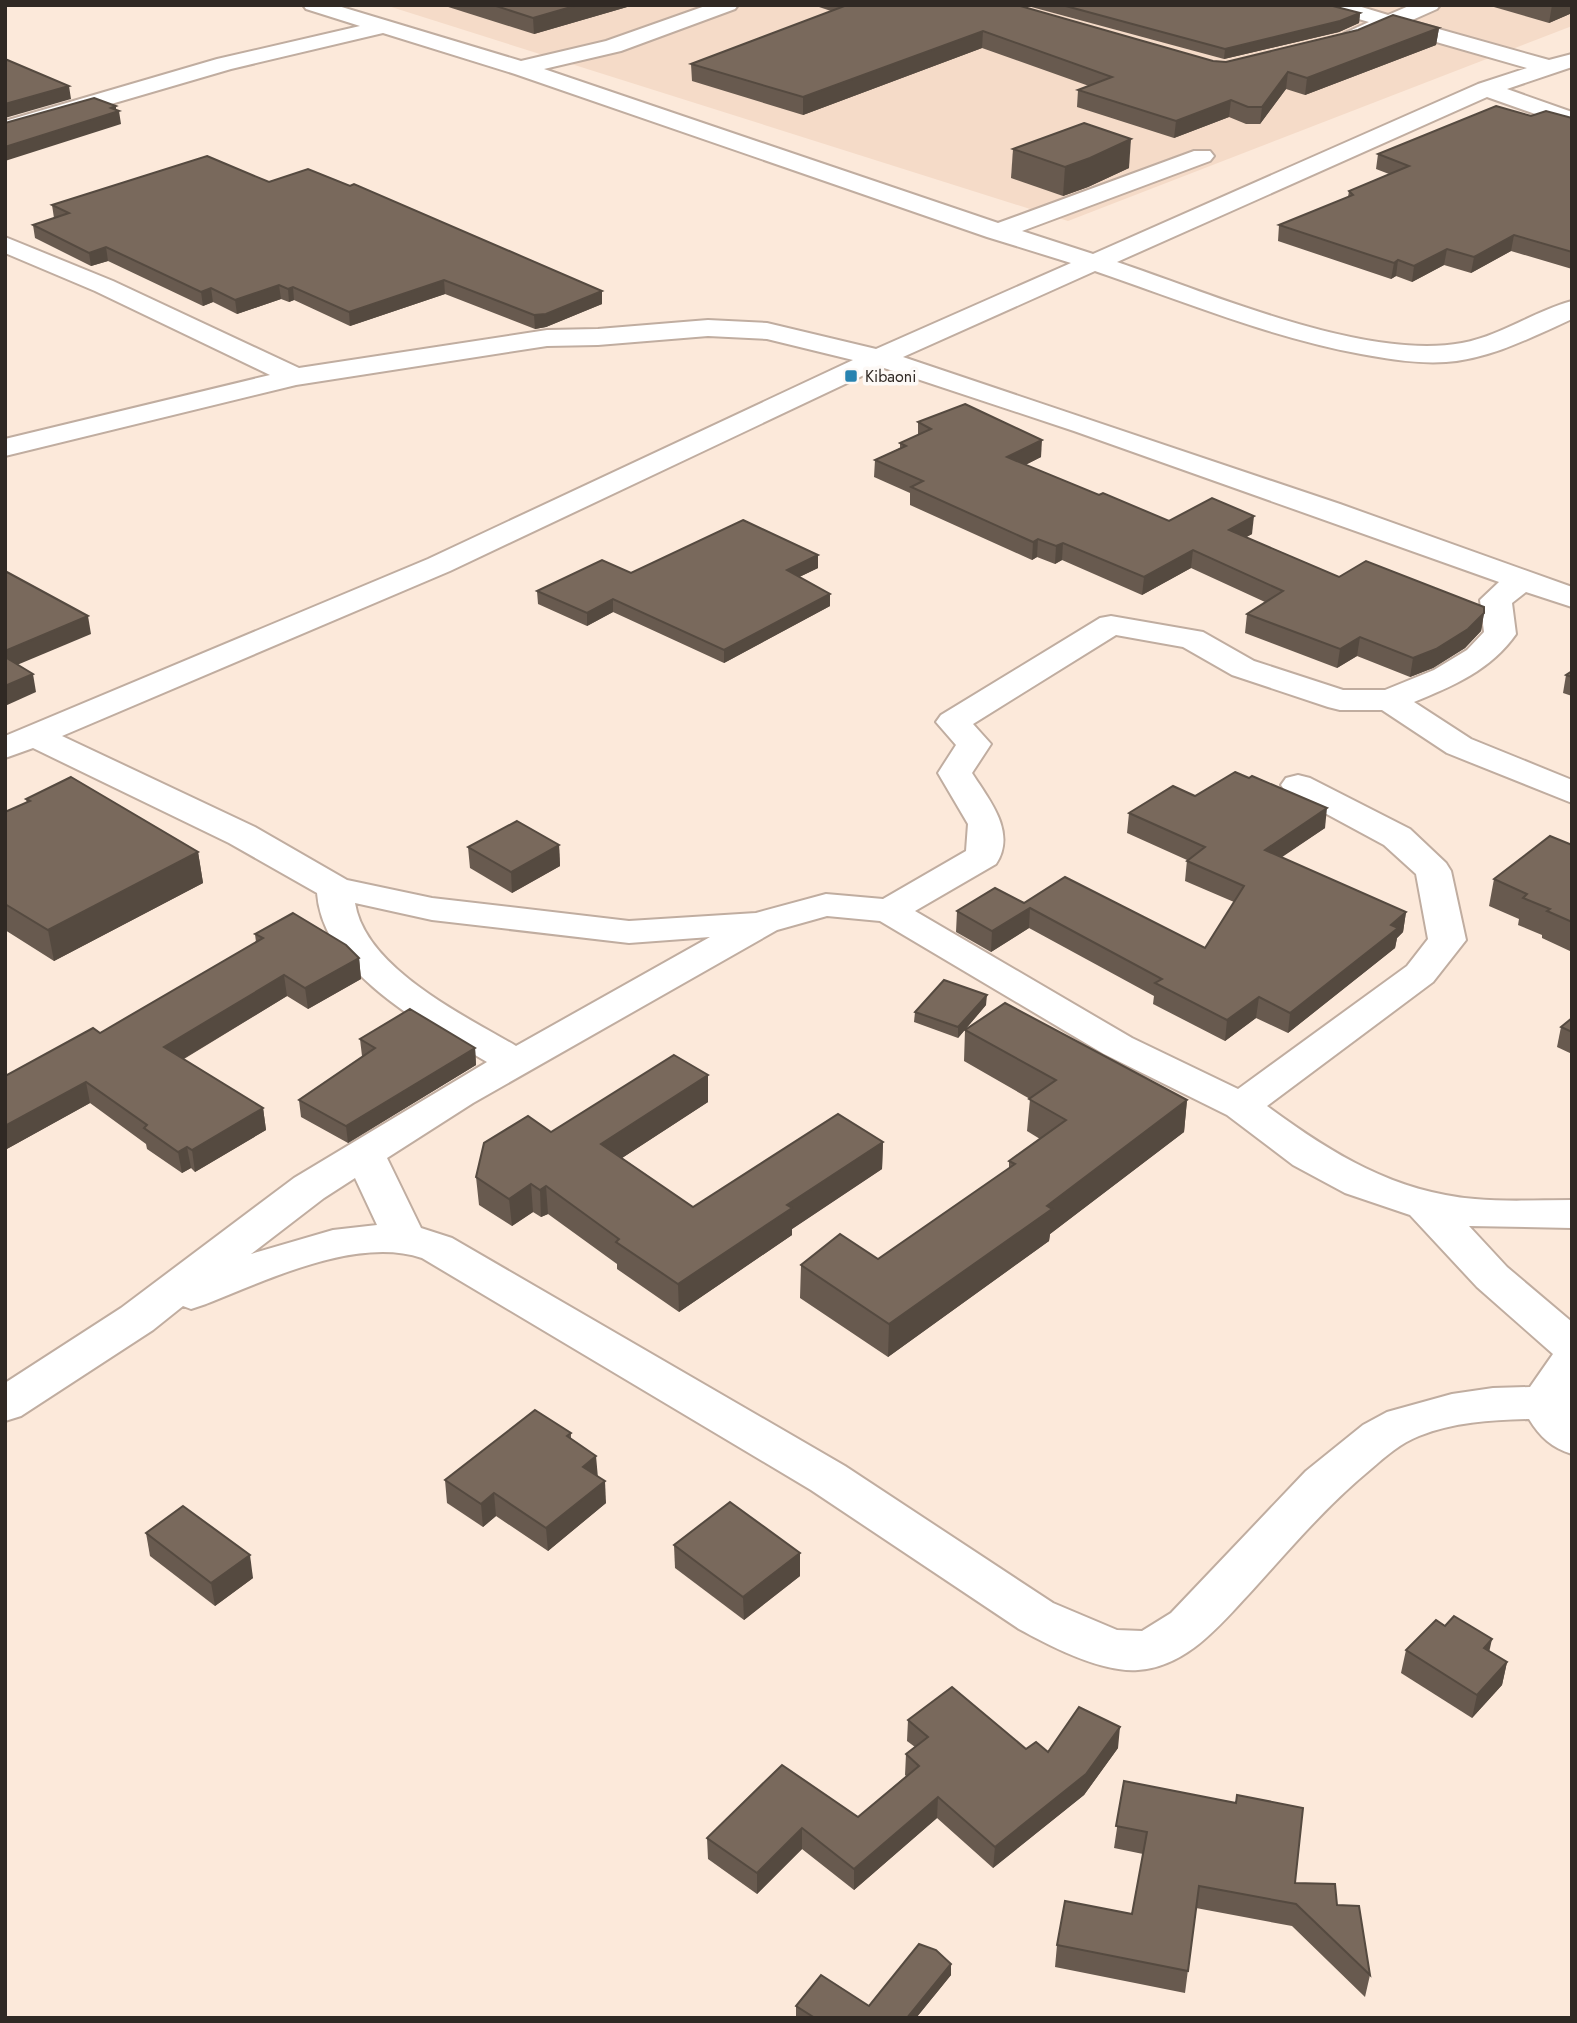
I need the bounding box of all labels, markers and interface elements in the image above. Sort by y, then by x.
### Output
place label: Kibaoni [865,365,916,388]
marker: Kibaoni [843,368,859,384]

